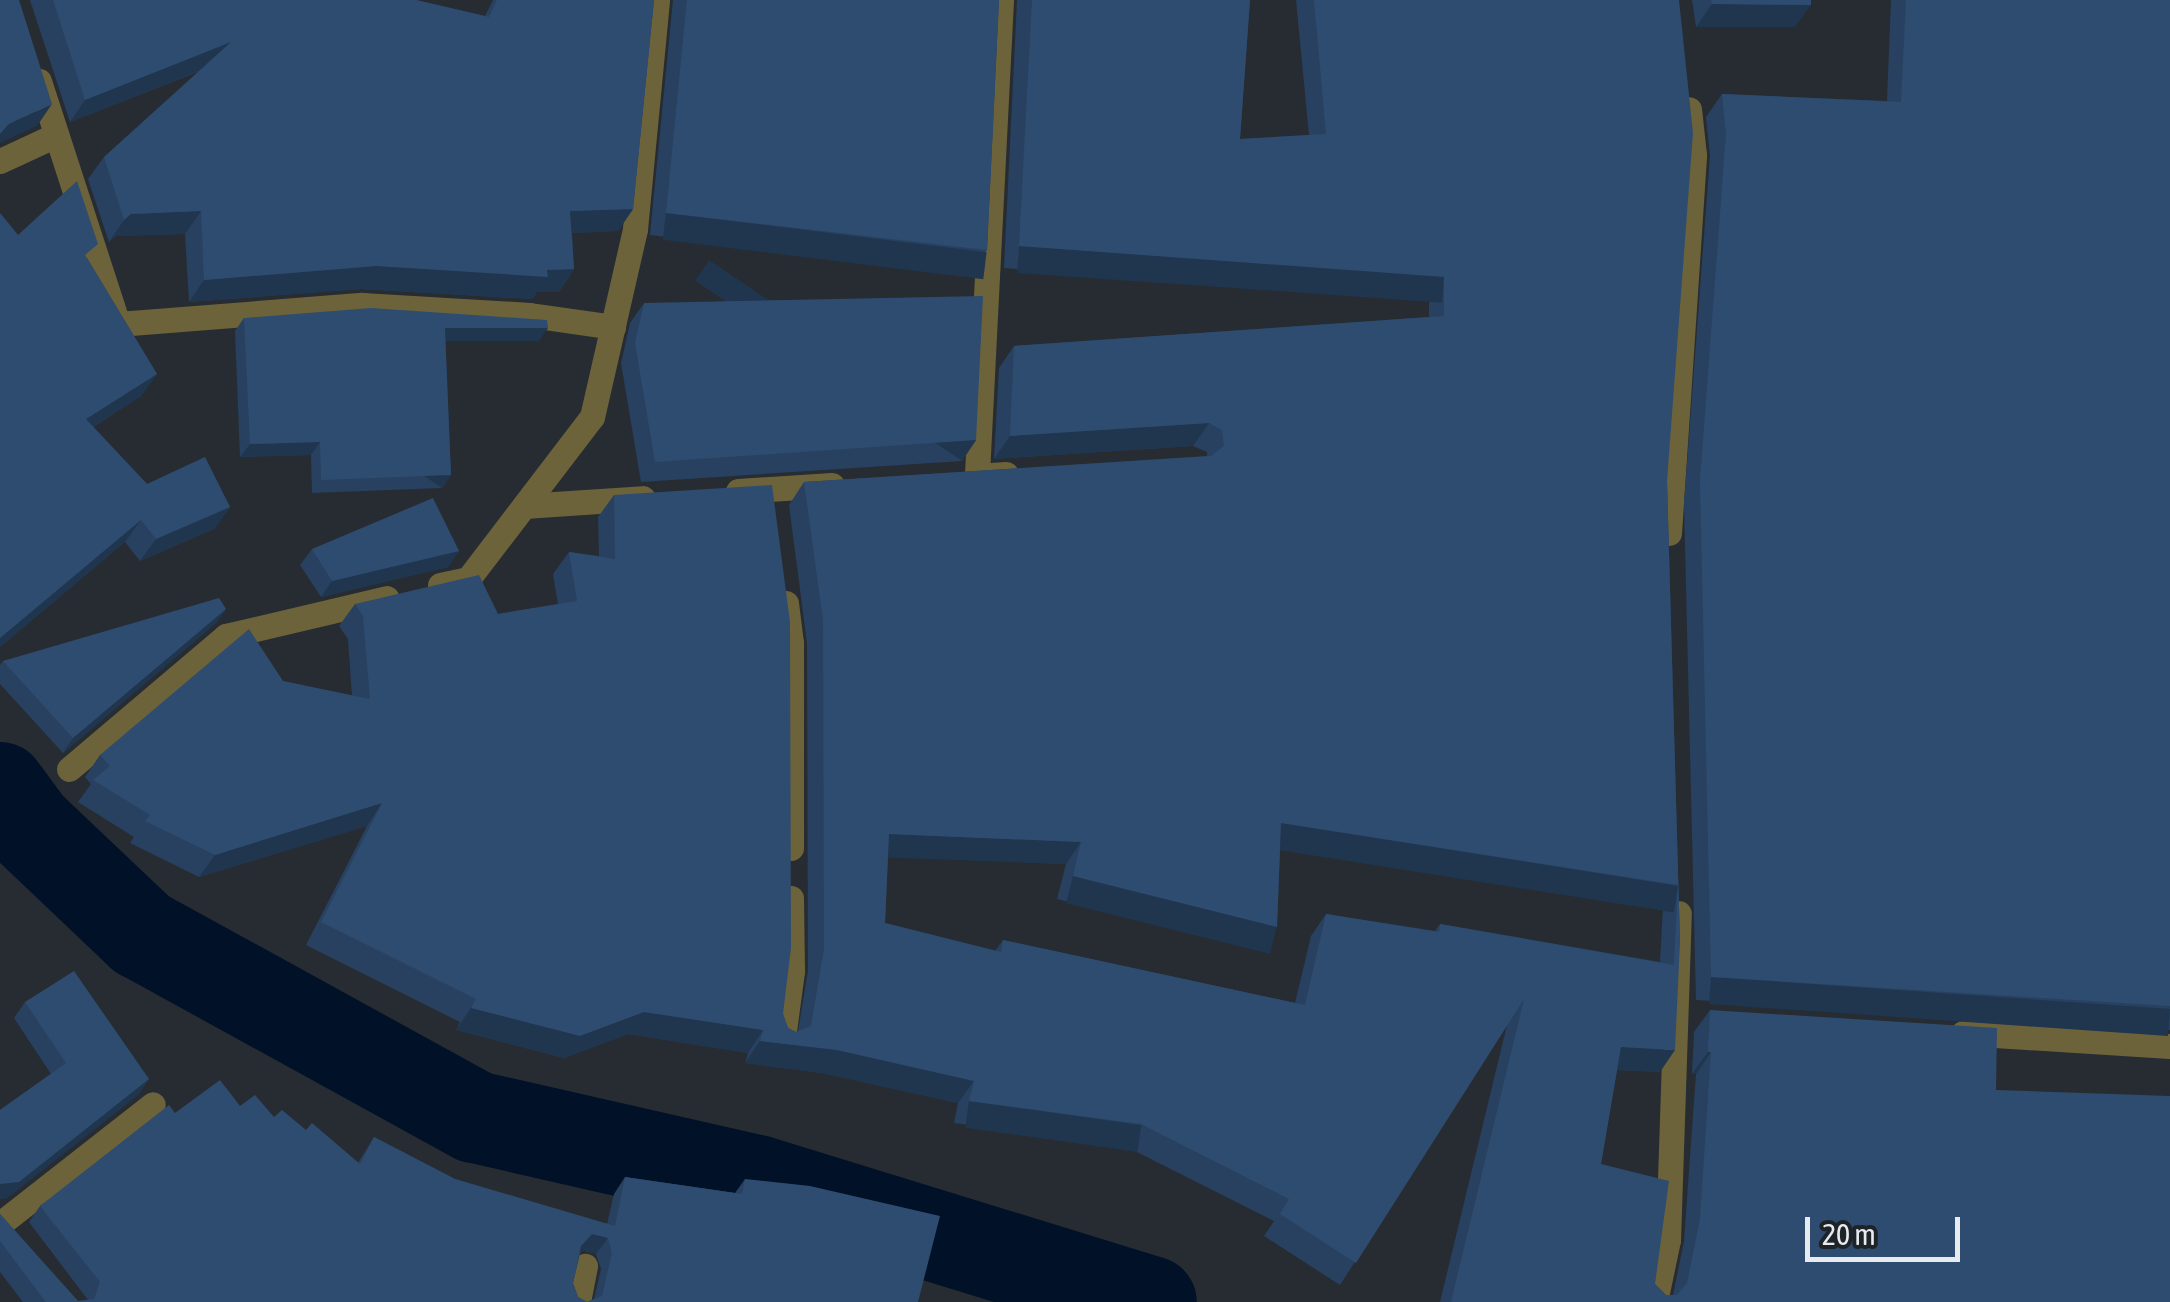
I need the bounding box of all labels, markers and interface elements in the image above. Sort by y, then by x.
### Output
scale bar [1810,1197,1965,1259]
text: 20 m [1822,1217,1876,1251]

